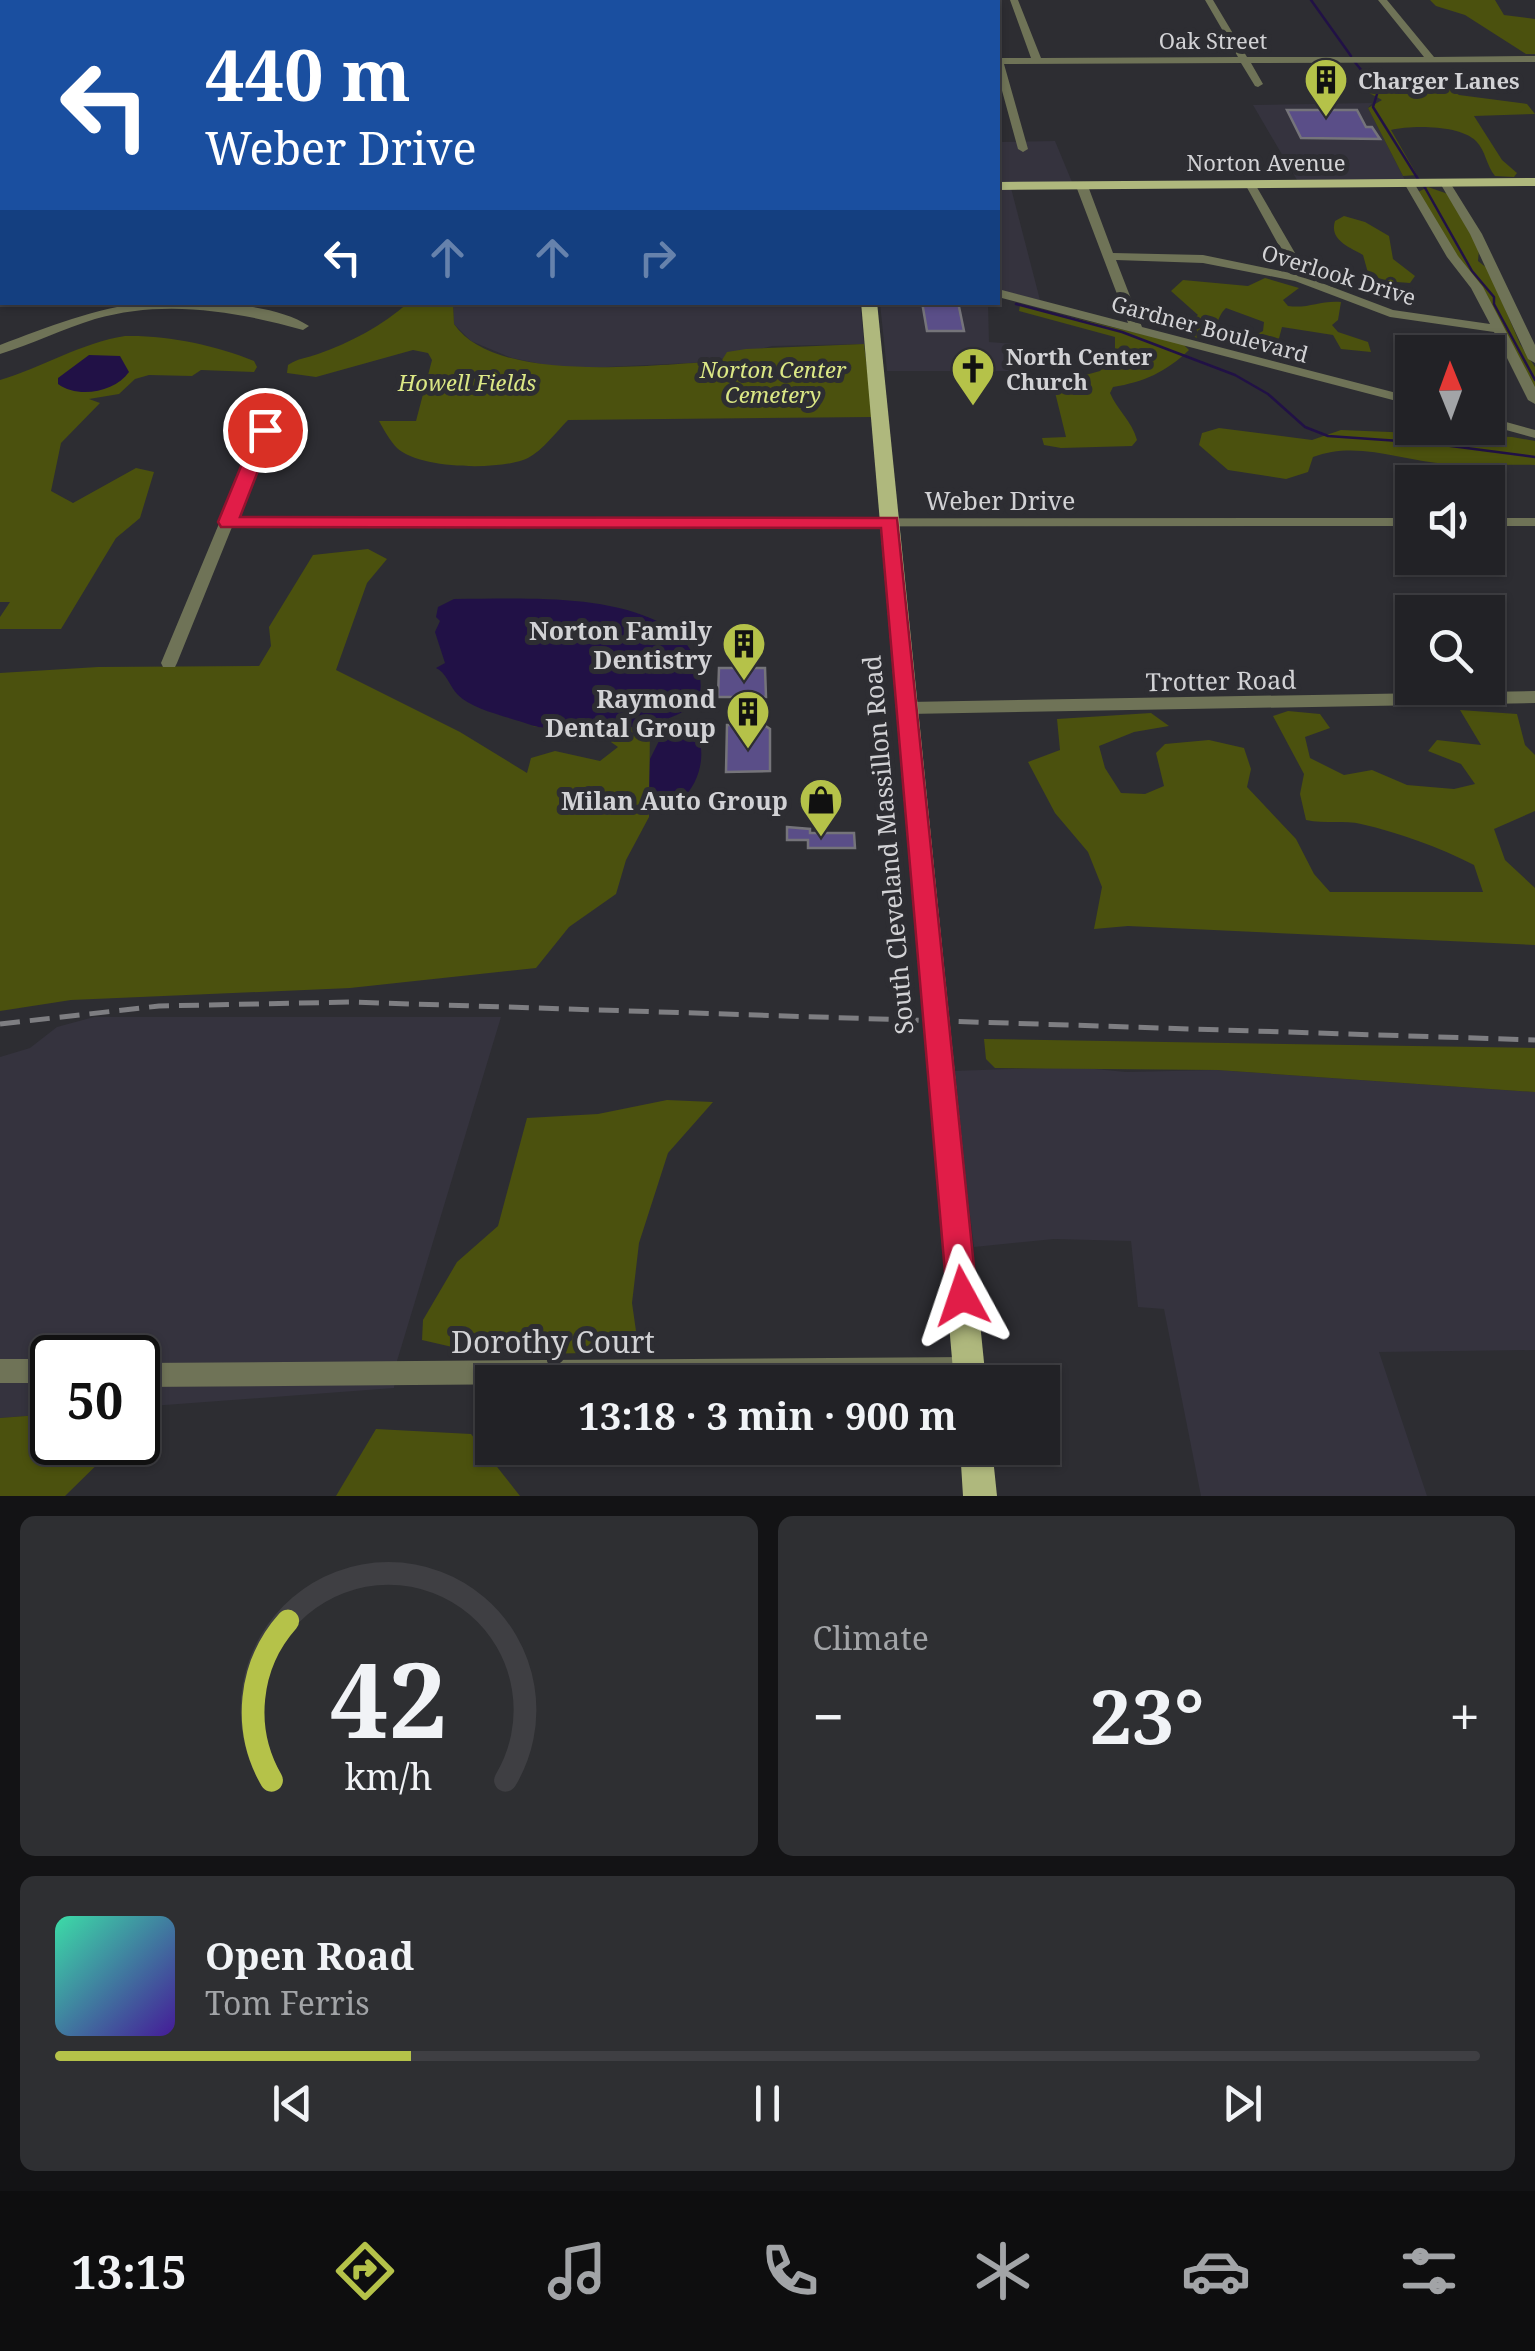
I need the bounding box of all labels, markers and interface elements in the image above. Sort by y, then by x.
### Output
street label: Oak Street [1159,25,1268,55]
text: 440 m [205,26,411,122]
icon: left [40,40,170,170]
building icon: Charger Lanes [1303,57,1349,118]
place label: Charger Lanes [1358,65,1520,95]
text: Weber Drive [205,117,477,178]
street label: Norton Avenue [1187,147,1345,177]
icon: left [315,230,370,285]
icon: ahead [420,230,475,285]
icon: ahead [525,230,580,285]
icon: right [630,230,685,285]
street label: Overlook Drive [1258,236,1420,312]
street label: Gardner Boulevard [1108,287,1312,369]
north arrow [1395,335,1505,445]
map controls [1395,335,1505,705]
place label: North Center Church [1006,341,1153,396]
church icon: North Center Church [950,346,996,407]
park label: Norton Center Cemetery [699,354,847,409]
park label: Howell Fields [397,367,536,397]
pin [223,388,308,473]
icon: arrive [238,403,293,458]
button: sound [1395,465,1505,575]
street label: Weber Drive [925,483,1075,517]
button: search [1395,595,1505,705]
place label: Norton Family Dentistry [529,613,713,676]
building icon: Norton Family Dentistry [721,621,767,682]
street label: South Cleveland Massillon Road [854,654,920,1036]
street label: Trotter Road [1145,662,1297,698]
place label: Raymond Dental Group [545,681,716,744]
building icon: Raymond Dental Group [725,689,771,750]
shop icon: Milan Auto Group [798,777,844,838]
place label: Milan Auto Group [561,783,788,817]
position arrow [910,1244,1014,1348]
street label: Dorothy Court [451,1321,655,1362]
speed limit sign: 50 [30,1335,160,1465]
text: 13:18 · 3 min · 900 m [578,1389,957,1441]
text: Climate [813,1616,929,1659]
text: 42 [330,1627,448,1768]
text: 23° [1089,1664,1204,1766]
text: − [813,1678,844,1753]
text: + [1449,1678,1480,1753]
text: km/h [345,1752,433,1800]
text: Open Road [205,1929,414,1981]
text: Tom Ferris [205,1981,370,2024]
icon: previous [265,2076,320,2131]
icon: pause [740,2076,795,2131]
icon: next [1215,2076,1270,2131]
icon: directions [330,2236,400,2306]
icon: music [542,2236,612,2306]
icon: phone [755,2236,825,2306]
icon: climate [968,2236,1038,2306]
icon: car [1181,2236,1251,2306]
icon: filters [1394,2236,1464,2306]
text: 13:15 [71,2241,187,2302]

